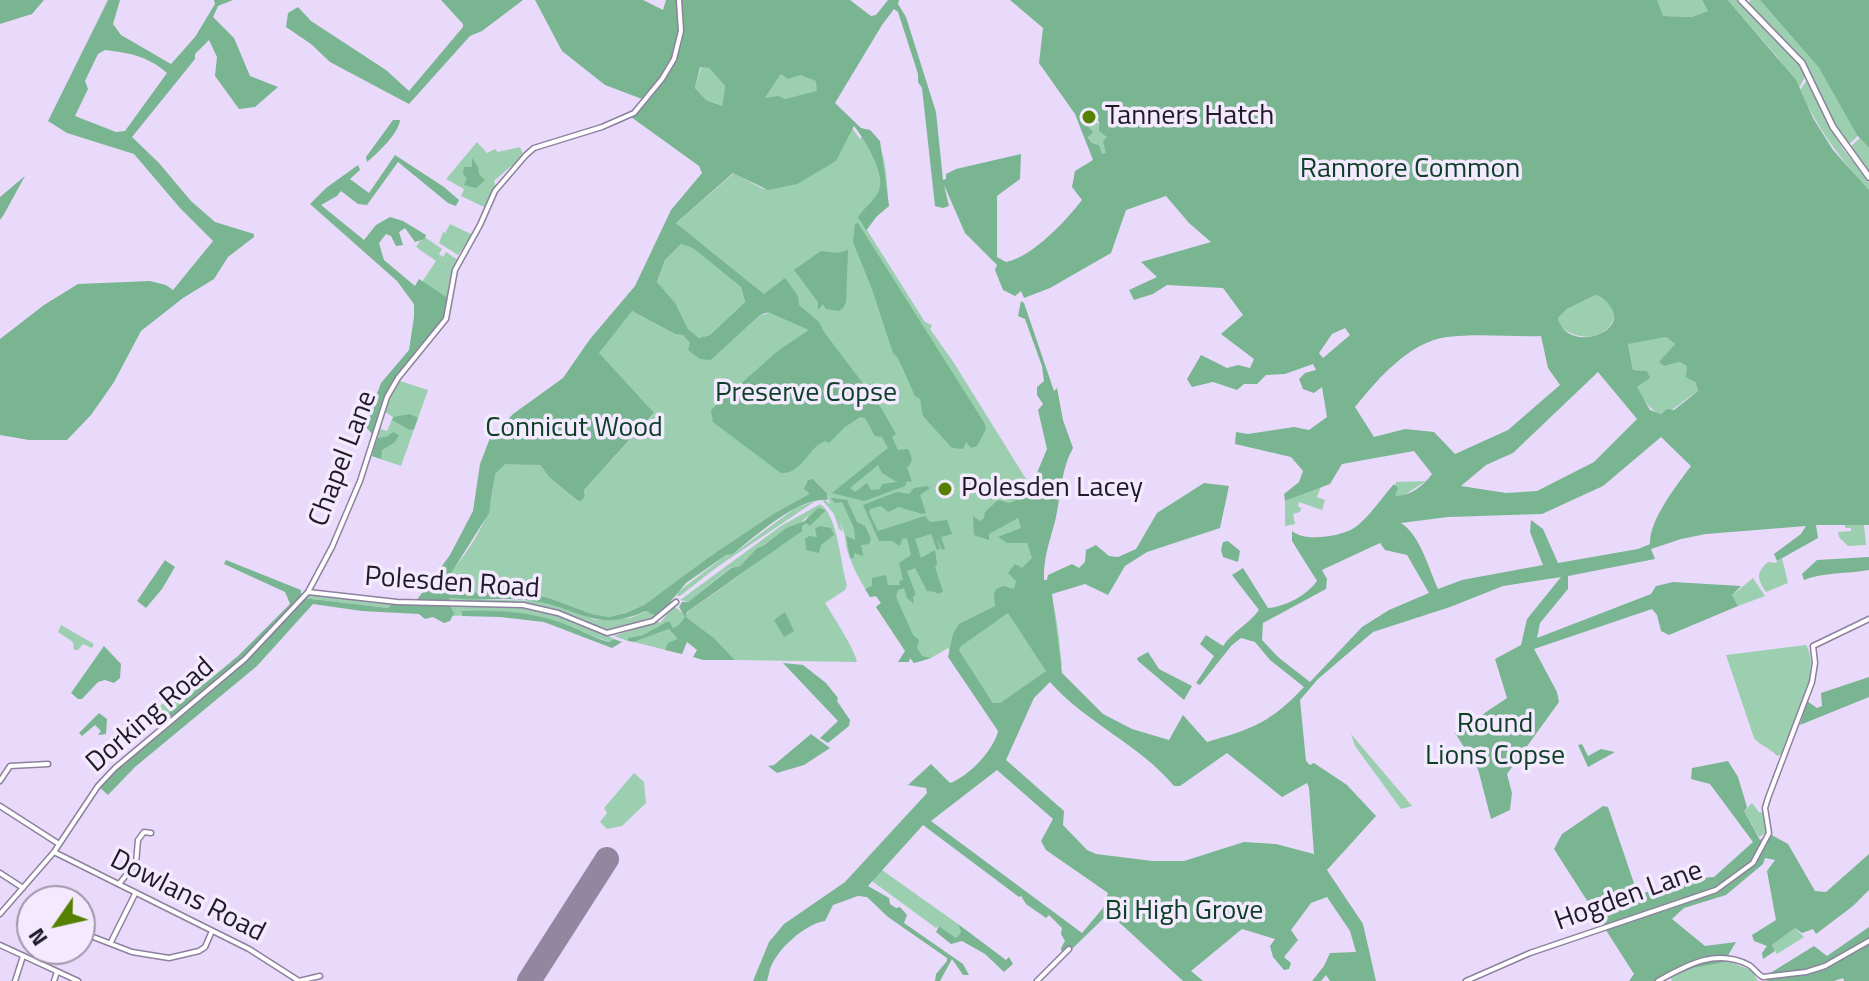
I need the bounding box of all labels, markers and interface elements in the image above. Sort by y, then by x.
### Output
place label: Tanners Hatch [1105,100,1274,134]
marker: Tanners Hatch [1080,108,1098,126]
park label: Ranmore Common [1300,153,1520,187]
park label: Preserve Copse [715,377,897,411]
street label: Chapel Lane [303,386,385,532]
park label: Connicut Wood [485,412,663,446]
place label: Polesden Lacey [961,472,1143,506]
marker: Polesden Lacey [936,480,954,498]
street label: Polesden Road [363,561,541,607]
street label: Dorking Road [80,651,222,781]
park label: Round Lions Copse [1425,708,1565,774]
street label: Dowlans Road [104,844,270,950]
street label: Hogden Lane [1551,855,1707,939]
north arrow [16,885,96,965]
park label: Bi High Grove [1105,895,1263,929]
text: N [19,921,56,953]

